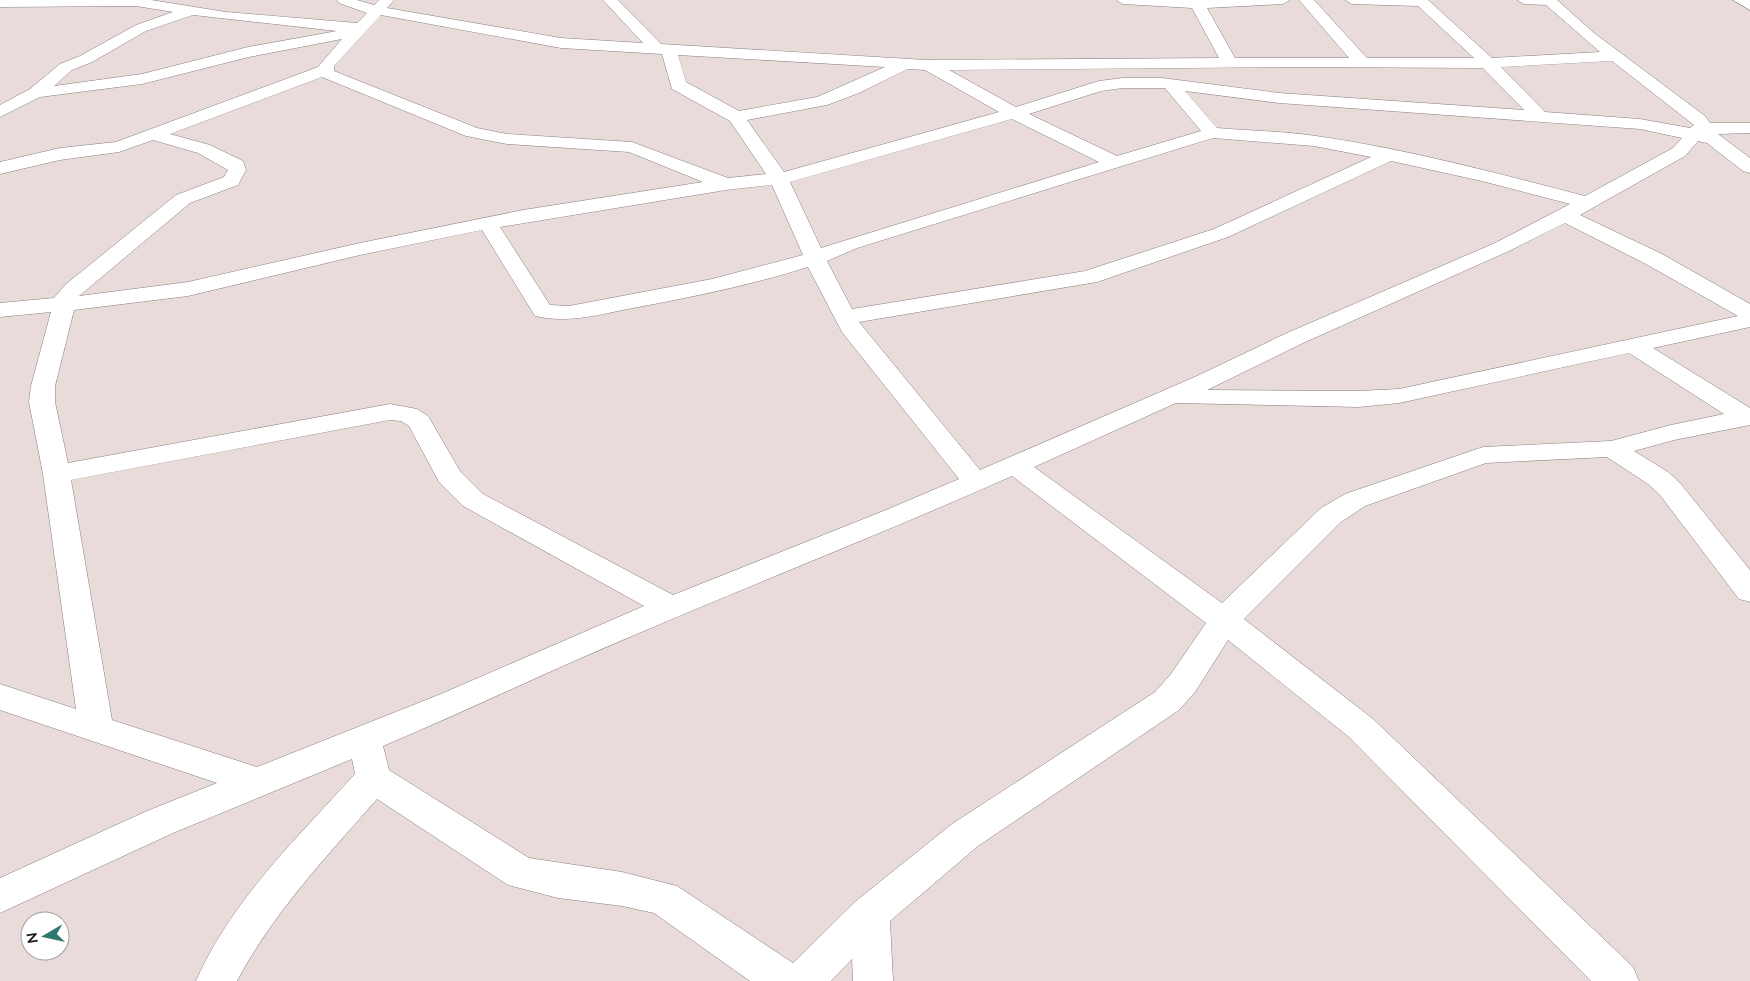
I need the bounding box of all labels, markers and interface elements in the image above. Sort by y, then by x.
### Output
north arrow [20,911,70,961]
text: N [22,931,41,945]

